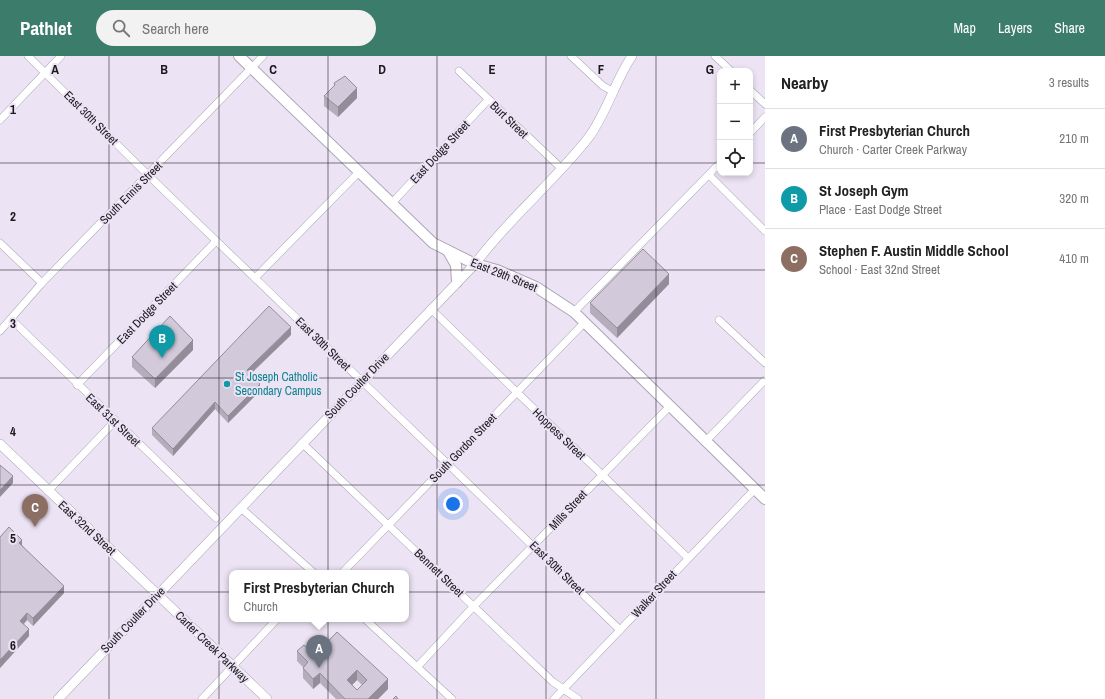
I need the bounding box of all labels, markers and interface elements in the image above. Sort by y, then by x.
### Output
search box [96,10,376,46]
text: Pathlet [20,15,72,41]
icon: search [110,17,132,39]
text: Search here [142,18,209,39]
text: Map [954,19,976,37]
text: Layers [998,19,1032,37]
text: Share [1054,19,1085,37]
text: A [51,61,59,78]
text: B [160,61,168,78]
text: C [269,61,277,78]
text: D [378,61,386,78]
text: E [488,61,496,78]
text: F [598,61,605,78]
text: G [706,61,714,78]
map controls [717,68,753,176]
button: + [717,68,753,104]
text: Nearby [781,71,828,94]
text: 3 results [1049,74,1089,91]
street label: East 30th Street [60,87,122,149]
street label: Burt Street [487,98,532,142]
text: 1 [10,101,16,118]
button: − [717,104,753,140]
street label: East Dodge Street [407,117,473,187]
text: First Presbyterian Church [819,120,970,141]
text: A [790,130,798,147]
text: 210 m [1059,130,1089,147]
button: locate [717,140,753,176]
text: Church · Carter Creek Parkway [819,141,967,158]
street label: South Ennis Street [96,158,166,228]
text: St Joseph Gym [819,180,909,201]
text: B [790,190,798,207]
text: 320 m [1059,190,1089,207]
text: Place · East Dodge Street [819,201,942,218]
text: 2 [10,208,16,225]
text: Stephen F. Austin Middle School [819,240,1009,261]
text: C [790,250,798,267]
text: 410 m [1059,250,1089,267]
street label: East 29th Street [468,254,540,296]
text: School · East 32nd Street [819,261,940,278]
street label: East Dodge Street [113,278,181,347]
street label: East 30th Street [292,314,354,374]
text: 3 [10,315,16,332]
pin: B [149,325,175,358]
street label: South Coulter Drive [321,349,393,423]
place label: St Joseph Catholic Secondary Campus [235,369,321,399]
marker: St Joseph Catholic Secondary Campus [222,379,232,389]
street label: East 31st Street [82,390,144,450]
street label: Hoppess Street [529,405,589,463]
street label: South Gordon Street [426,410,500,486]
text: 4 [10,423,16,440]
street label: Mills Street [545,486,591,533]
pin: C [22,494,48,527]
your location [443,494,463,514]
street label: East 32nd Street [55,497,119,559]
text: 5 [10,530,16,547]
street label: East 30th Street [526,538,588,598]
street label: Bennett Street [411,545,467,601]
street label: Walker Street [628,567,680,621]
popup [229,570,409,622]
text: First Presbyterian Church [243,577,395,598]
street label: South Coulter Drive [97,583,169,657]
text: Church [243,598,278,615]
street label: Carter Creek Parkway [172,608,252,686]
pin: A [306,635,332,668]
text: 6 [10,637,16,654]

